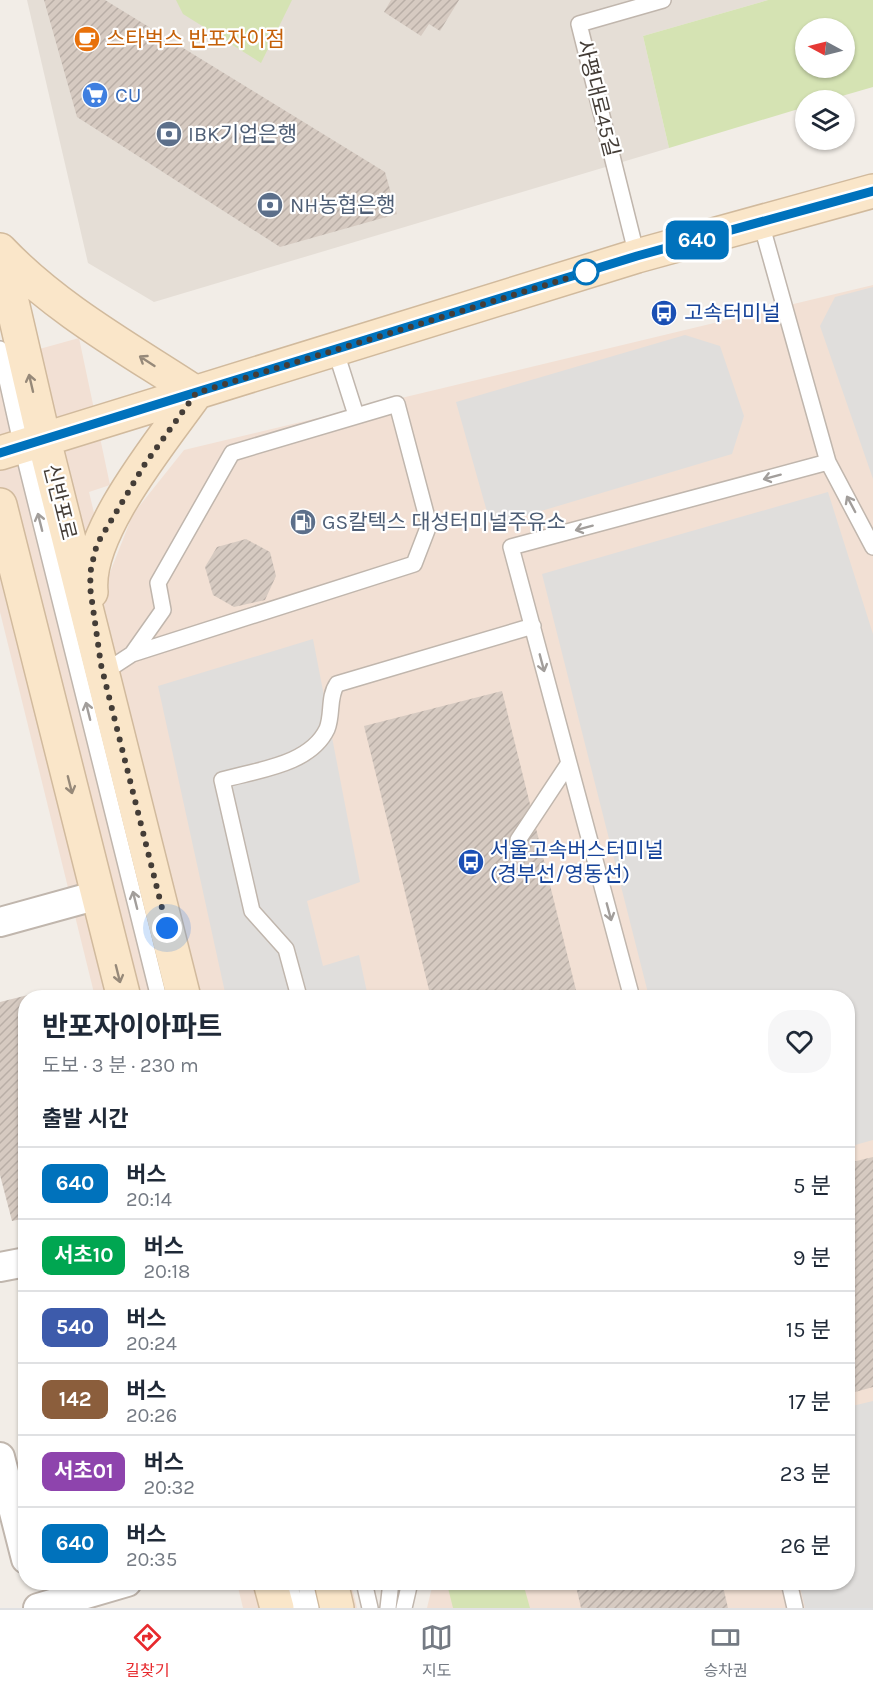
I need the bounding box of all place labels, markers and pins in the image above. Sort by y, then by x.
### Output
cafe icon: 스타벅스 반포자이점 [72,24,102,54]
place label: 스타벅스 반포자이점 [106,27,285,51]
supermarket icon: CU [80,80,110,110]
place label: CU [115,83,142,107]
bank icon: IBK기업은행 [154,119,184,149]
place label: IBK기업은행 [188,122,297,146]
bank icon: NH농협은행 [255,190,285,220]
place label: NH농협은행 [290,193,396,217]
unlabelled marker [573,259,599,285]
bus stop icon: 고속터미널 [649,298,679,328]
place label: 고속터미널 [684,301,781,325]
fuel station icon: GS칼텍스 대성터미널주유소 [288,507,318,537]
place label: GS칼텍스 대성터미널주유소 [322,510,566,534]
place label: 서울고속버스터미널 (경부선/영동선) [490,838,664,886]
bus stop icon: 서울고속버스터미널 (경부선/영동선) [456,847,486,877]

